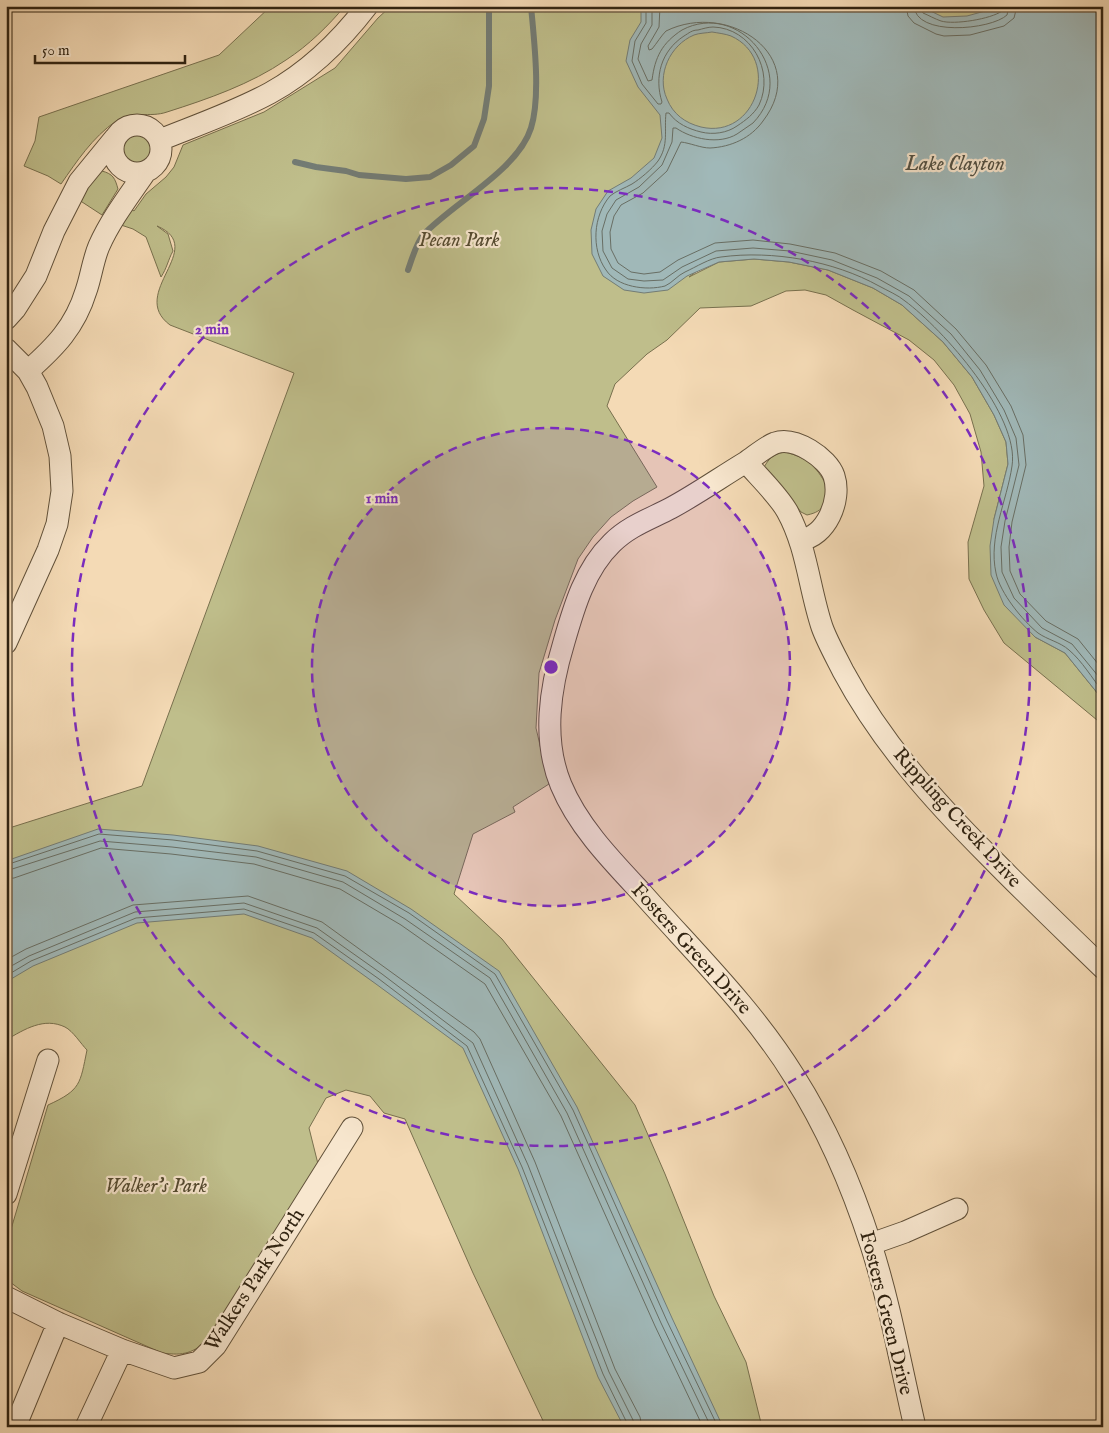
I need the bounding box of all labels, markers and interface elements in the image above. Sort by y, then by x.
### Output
scale bar [35,32,185,64]
text: 50 m [42,41,70,60]
water label: Lake Clayton [904,151,1005,178]
park label: Pecan Park [419,228,499,253]
text: 2 min [195,320,229,339]
text: 1 min [366,489,398,508]
centre of rings [542,658,560,676]
street label: Rippling Creek Drive [887,743,1027,893]
street label: Fosters Green Drive [625,878,757,1020]
park label: Walker's Park [105,1174,207,1199]
street label: Walkers Park North [200,1204,311,1356]
street label: Fosters Green Drive [854,1228,918,1398]

